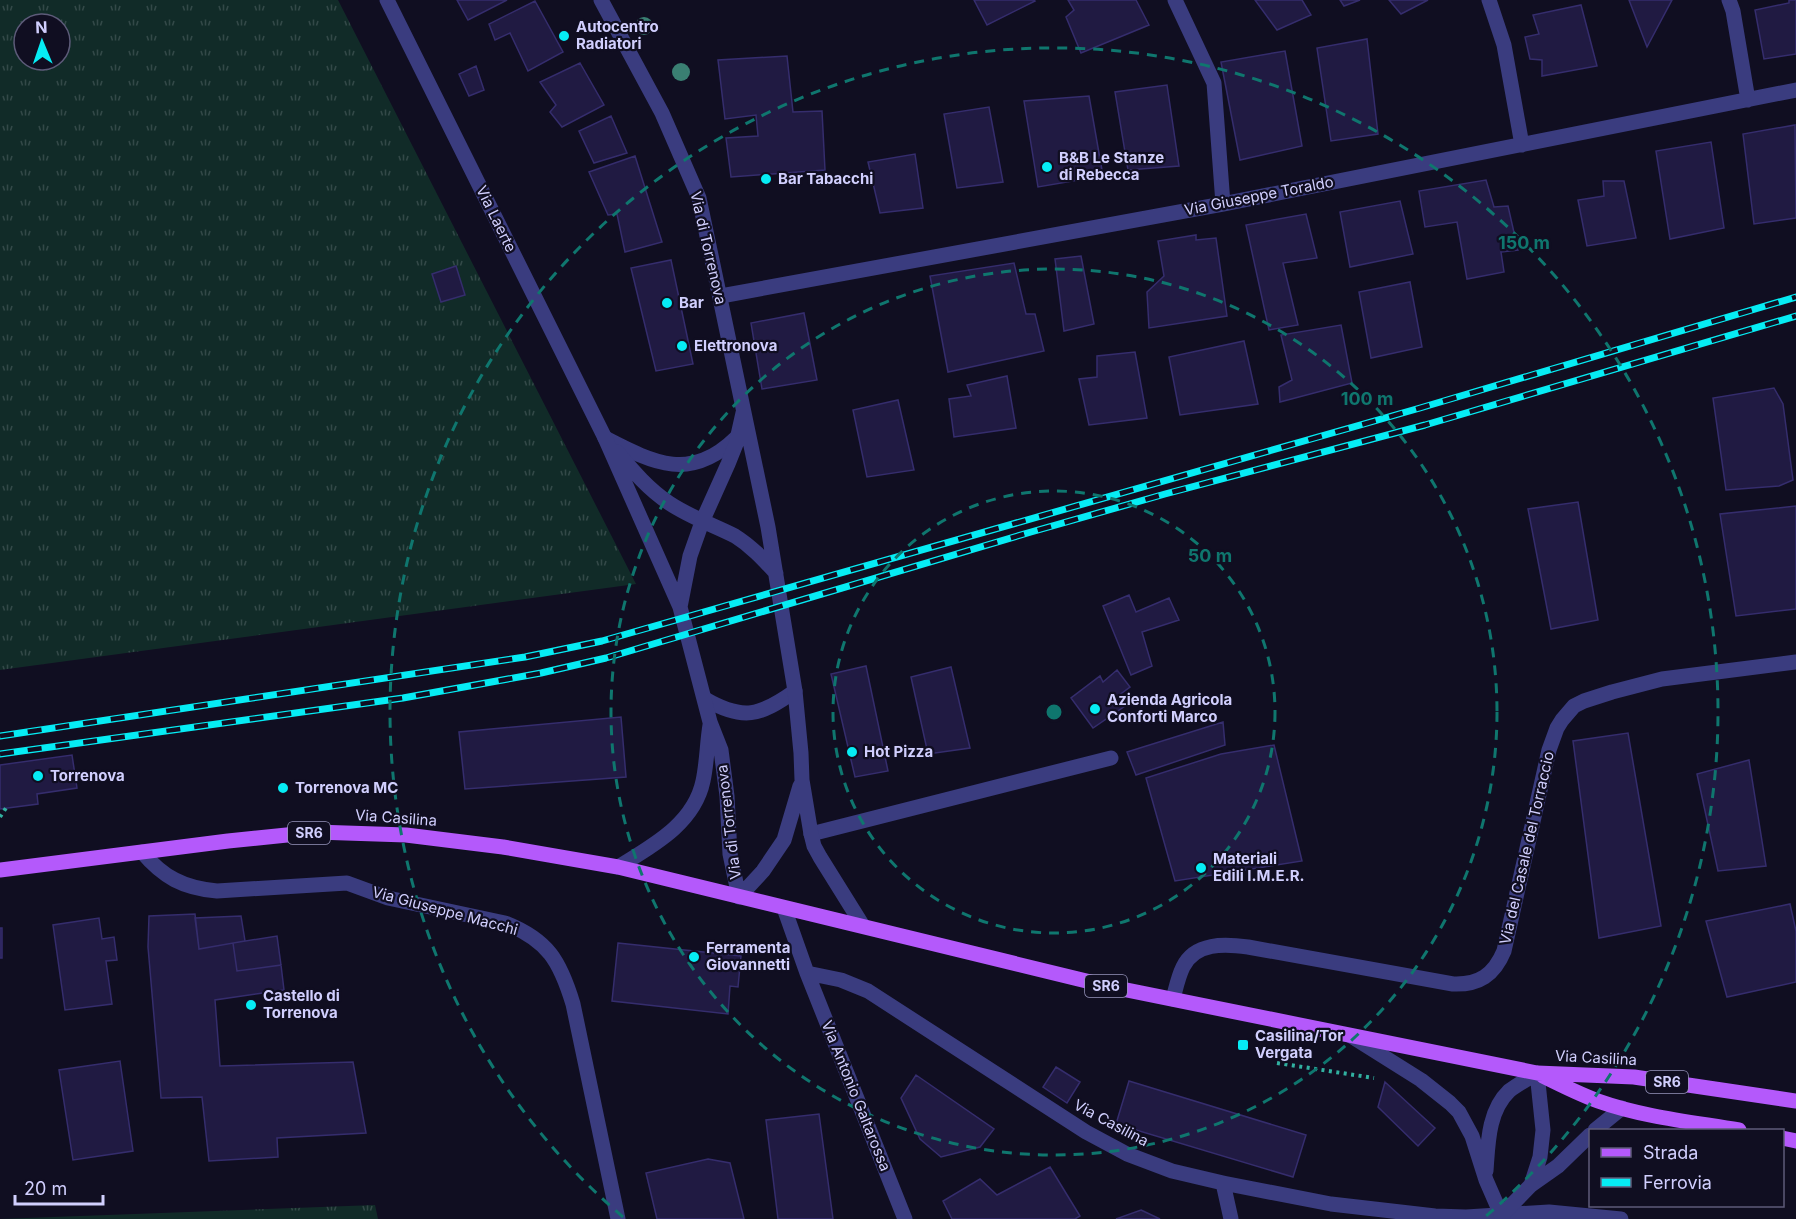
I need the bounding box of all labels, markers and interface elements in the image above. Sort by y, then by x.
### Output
north arrow [12,12,72,72]
text: N [35,17,48,37]
place label: Autocentro Radiatori [576,17,659,53]
marker: Autocentro Radiatori [557,29,571,43]
place label: B&B Le Stanze di Rebecca [1059,148,1164,184]
marker: B&B Le Stanze di Rebecca [1040,160,1054,174]
place label: Bar Tabacchi [778,169,873,188]
marker: Bar Tabacchi [759,172,773,186]
street label: Via Giuseppe Toraldo [1183,172,1335,219]
street label: Via Laerte [472,182,521,255]
street label: Via di Torrenova [686,189,731,306]
text: 150 m [1498,232,1550,253]
place label: Bar [679,293,704,312]
marker: Bar [660,296,674,310]
place label: Elettronova [694,336,777,355]
marker: Elettronova [675,339,689,353]
text: 100 m [1341,388,1393,409]
text: 50 m [1188,545,1232,566]
place label: Azienda Agricola Conforti Marco [1107,690,1232,726]
centre of rings [1044,702,1064,722]
marker: Azienda Agricola Conforti Marco [1088,702,1102,716]
place label: Hot Pizza [864,742,933,761]
marker: Hot Pizza [845,745,859,759]
street label: Via del Casale del Torraccio [1495,749,1558,946]
street label: Via di Torrenova [712,764,745,881]
place label: Torrenova [50,766,125,785]
marker: Torrenova [31,769,45,783]
place label: Torrenova MC [295,778,398,797]
marker: Torrenova MC [276,781,290,795]
street label: Via Casilina [354,805,438,830]
road number: SR6 [288,822,330,844]
place label: Materiali Edili I.M.E.R. [1213,849,1305,885]
marker: Materiali Edili I.M.E.R. [1194,861,1208,875]
street label: Via Giuseppe Macchi [370,882,520,939]
place label: Ferramenta Giovannetti [706,938,790,974]
marker: Ferramenta Giovannetti [687,950,701,964]
road number: SR6 [1085,975,1127,997]
place label: Castello di Torrenova [263,986,340,1022]
marker: Castello di Torrenova [244,998,258,1012]
street label: Via Antonio Galtarossa [818,1018,895,1174]
place label: Casilina/Tor Vergata [1255,1026,1343,1062]
marker: Casilina/Tor Vergata [1236,1038,1250,1052]
street label: Via Casilina [1555,1046,1638,1069]
road number: SR6 [1646,1071,1688,1093]
street label: Via Casilina [1071,1095,1152,1150]
legend [1589,1129,1784,1207]
text: Strada [1643,1142,1698,1163]
scale bar [15,1168,104,1206]
text: Ferrovia [1643,1172,1712,1193]
text: 20 m [24,1178,67,1199]

